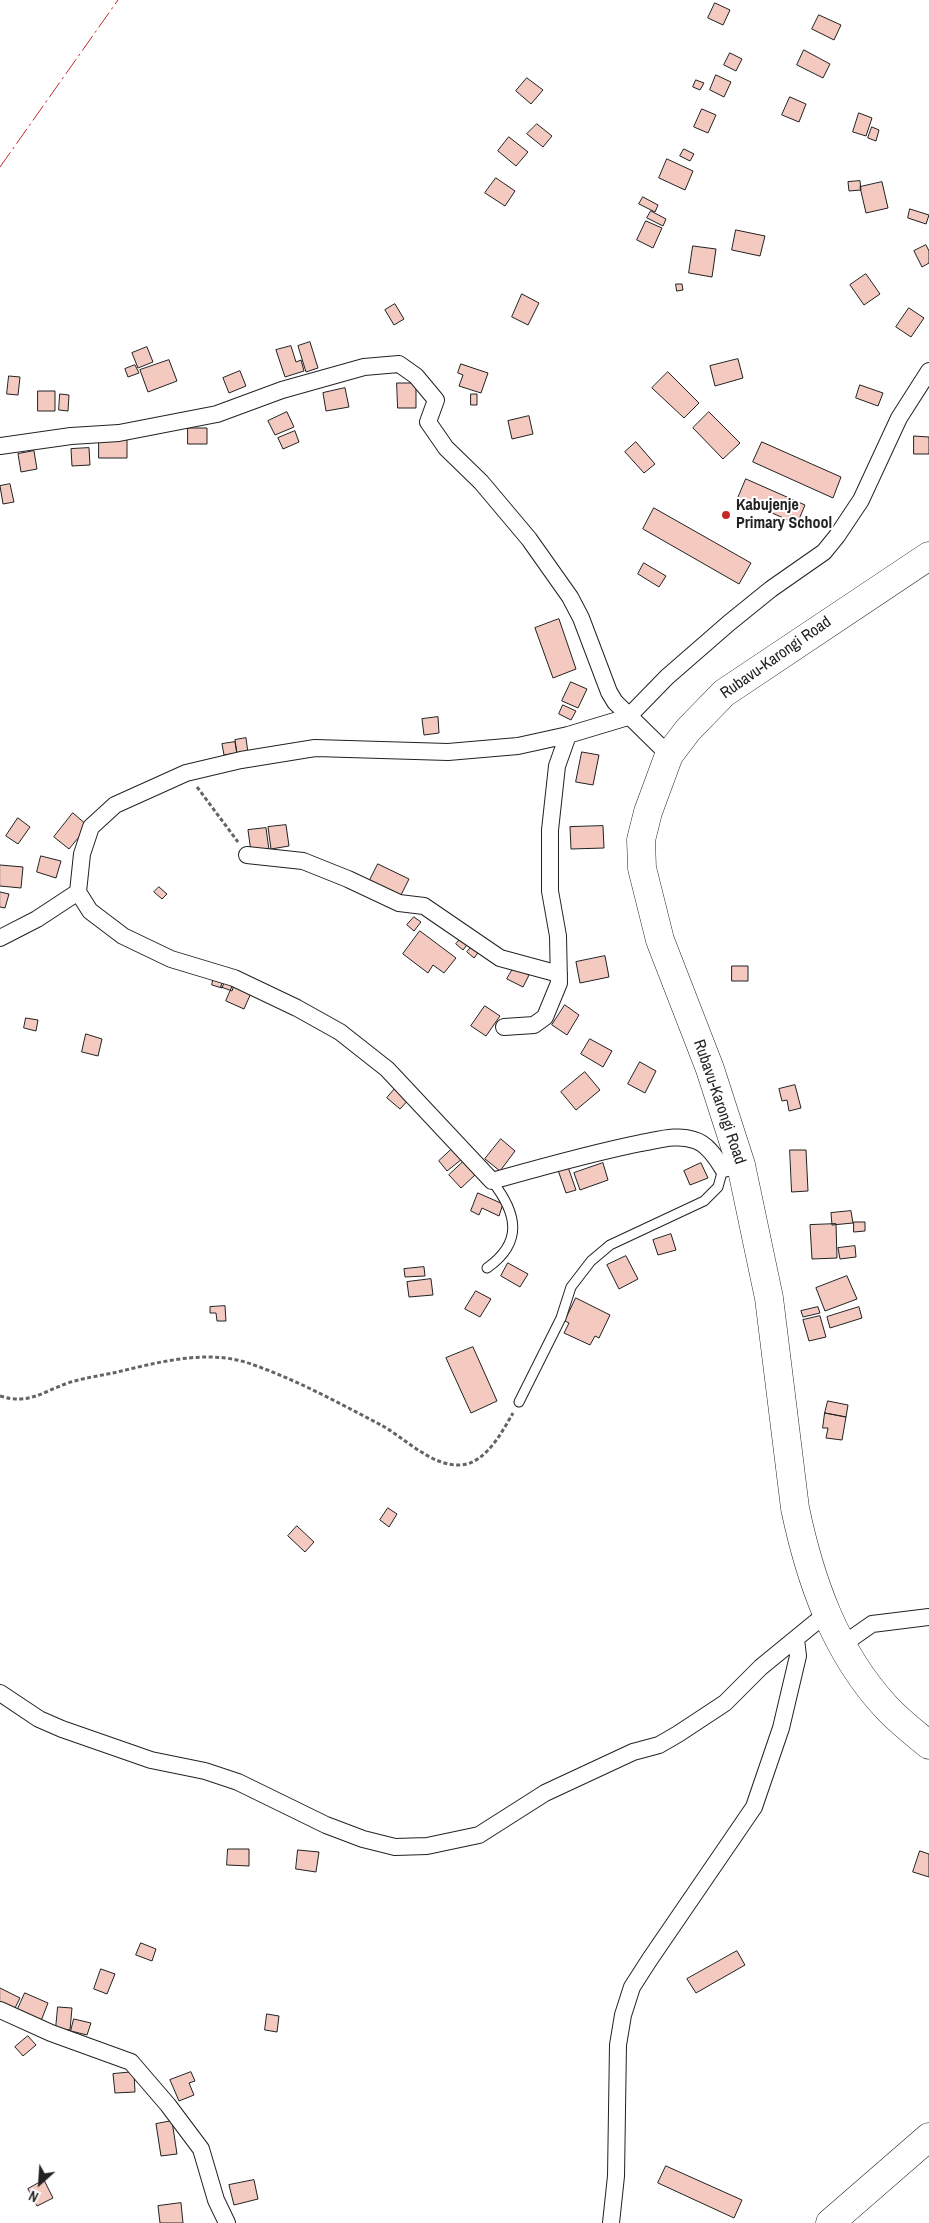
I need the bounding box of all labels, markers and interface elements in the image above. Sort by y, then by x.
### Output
place label: Kabujenje Primary School [736,496,832,534]
marker: Kabujenje Primary School [720,509,732,521]
street label: Rubavu-Karongi Road [717,613,835,703]
street label: Rubavu-Karongi Road [689,1037,749,1167]
north arrow [15,2158,65,2208]
text: N [26,2187,41,2206]

